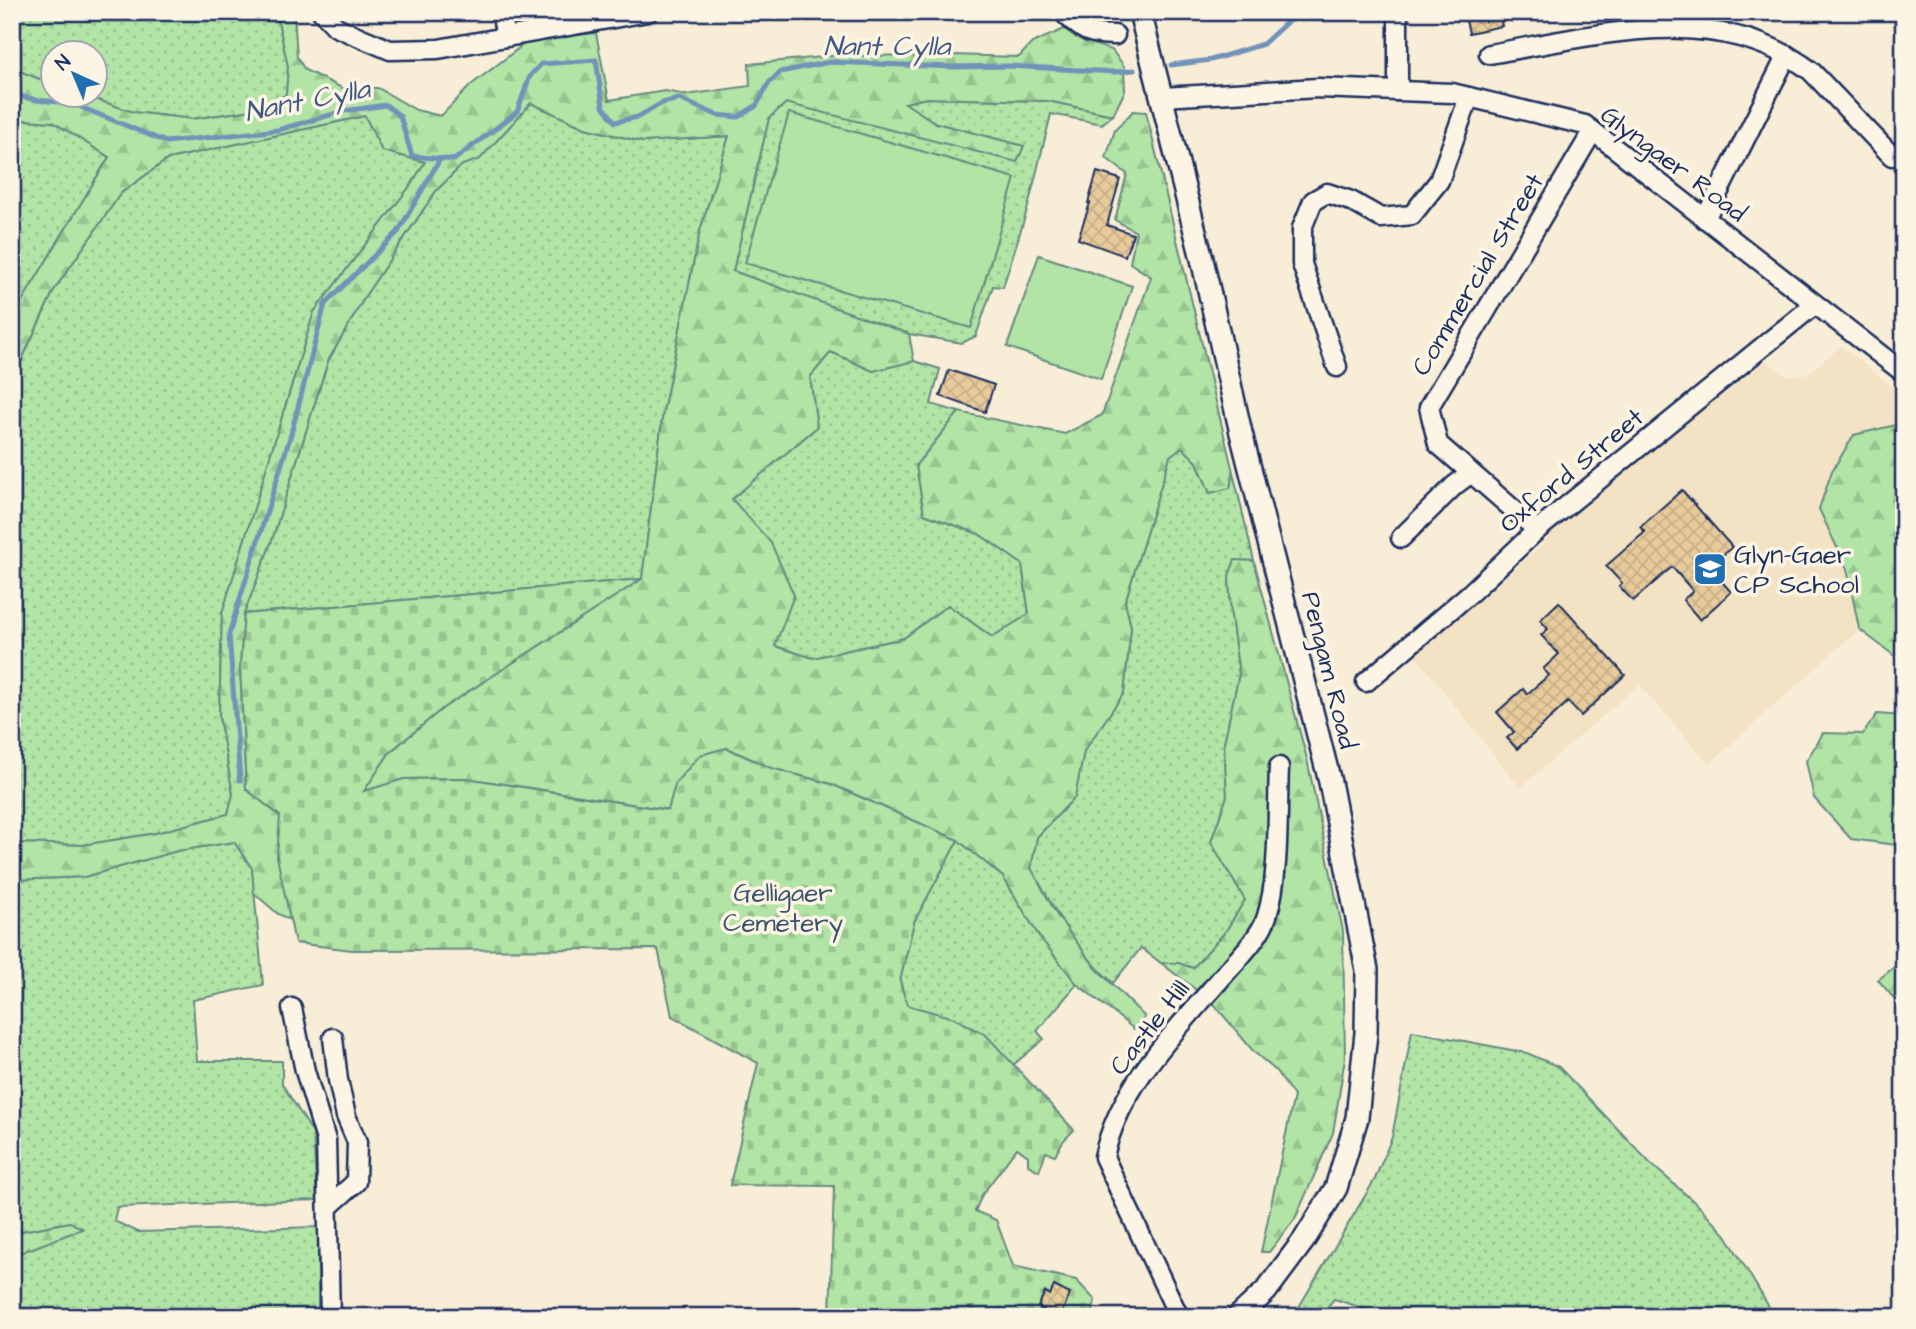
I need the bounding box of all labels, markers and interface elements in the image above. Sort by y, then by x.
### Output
water label: Nant Cylla [824,27,952,67]
north arrow [38,38,108,108]
text: N [50,49,77,77]
water label: Nant Cylla [241,69,375,133]
street label: Glyngaer Road [1592,97,1754,232]
street label: Commercial Street [1403,166,1553,382]
street label: Oxford Street [1492,399,1652,542]
place label: Glyn-Gaer CP School [1734,537,1859,603]
school or university icon: Glyn-Gaer CP School [1691,550,1729,588]
street label: Pengam Road [1290,588,1366,753]
park label: Gelligaer Cemetery [723,875,843,943]
street label: Castle Hill [1101,973,1198,1083]

